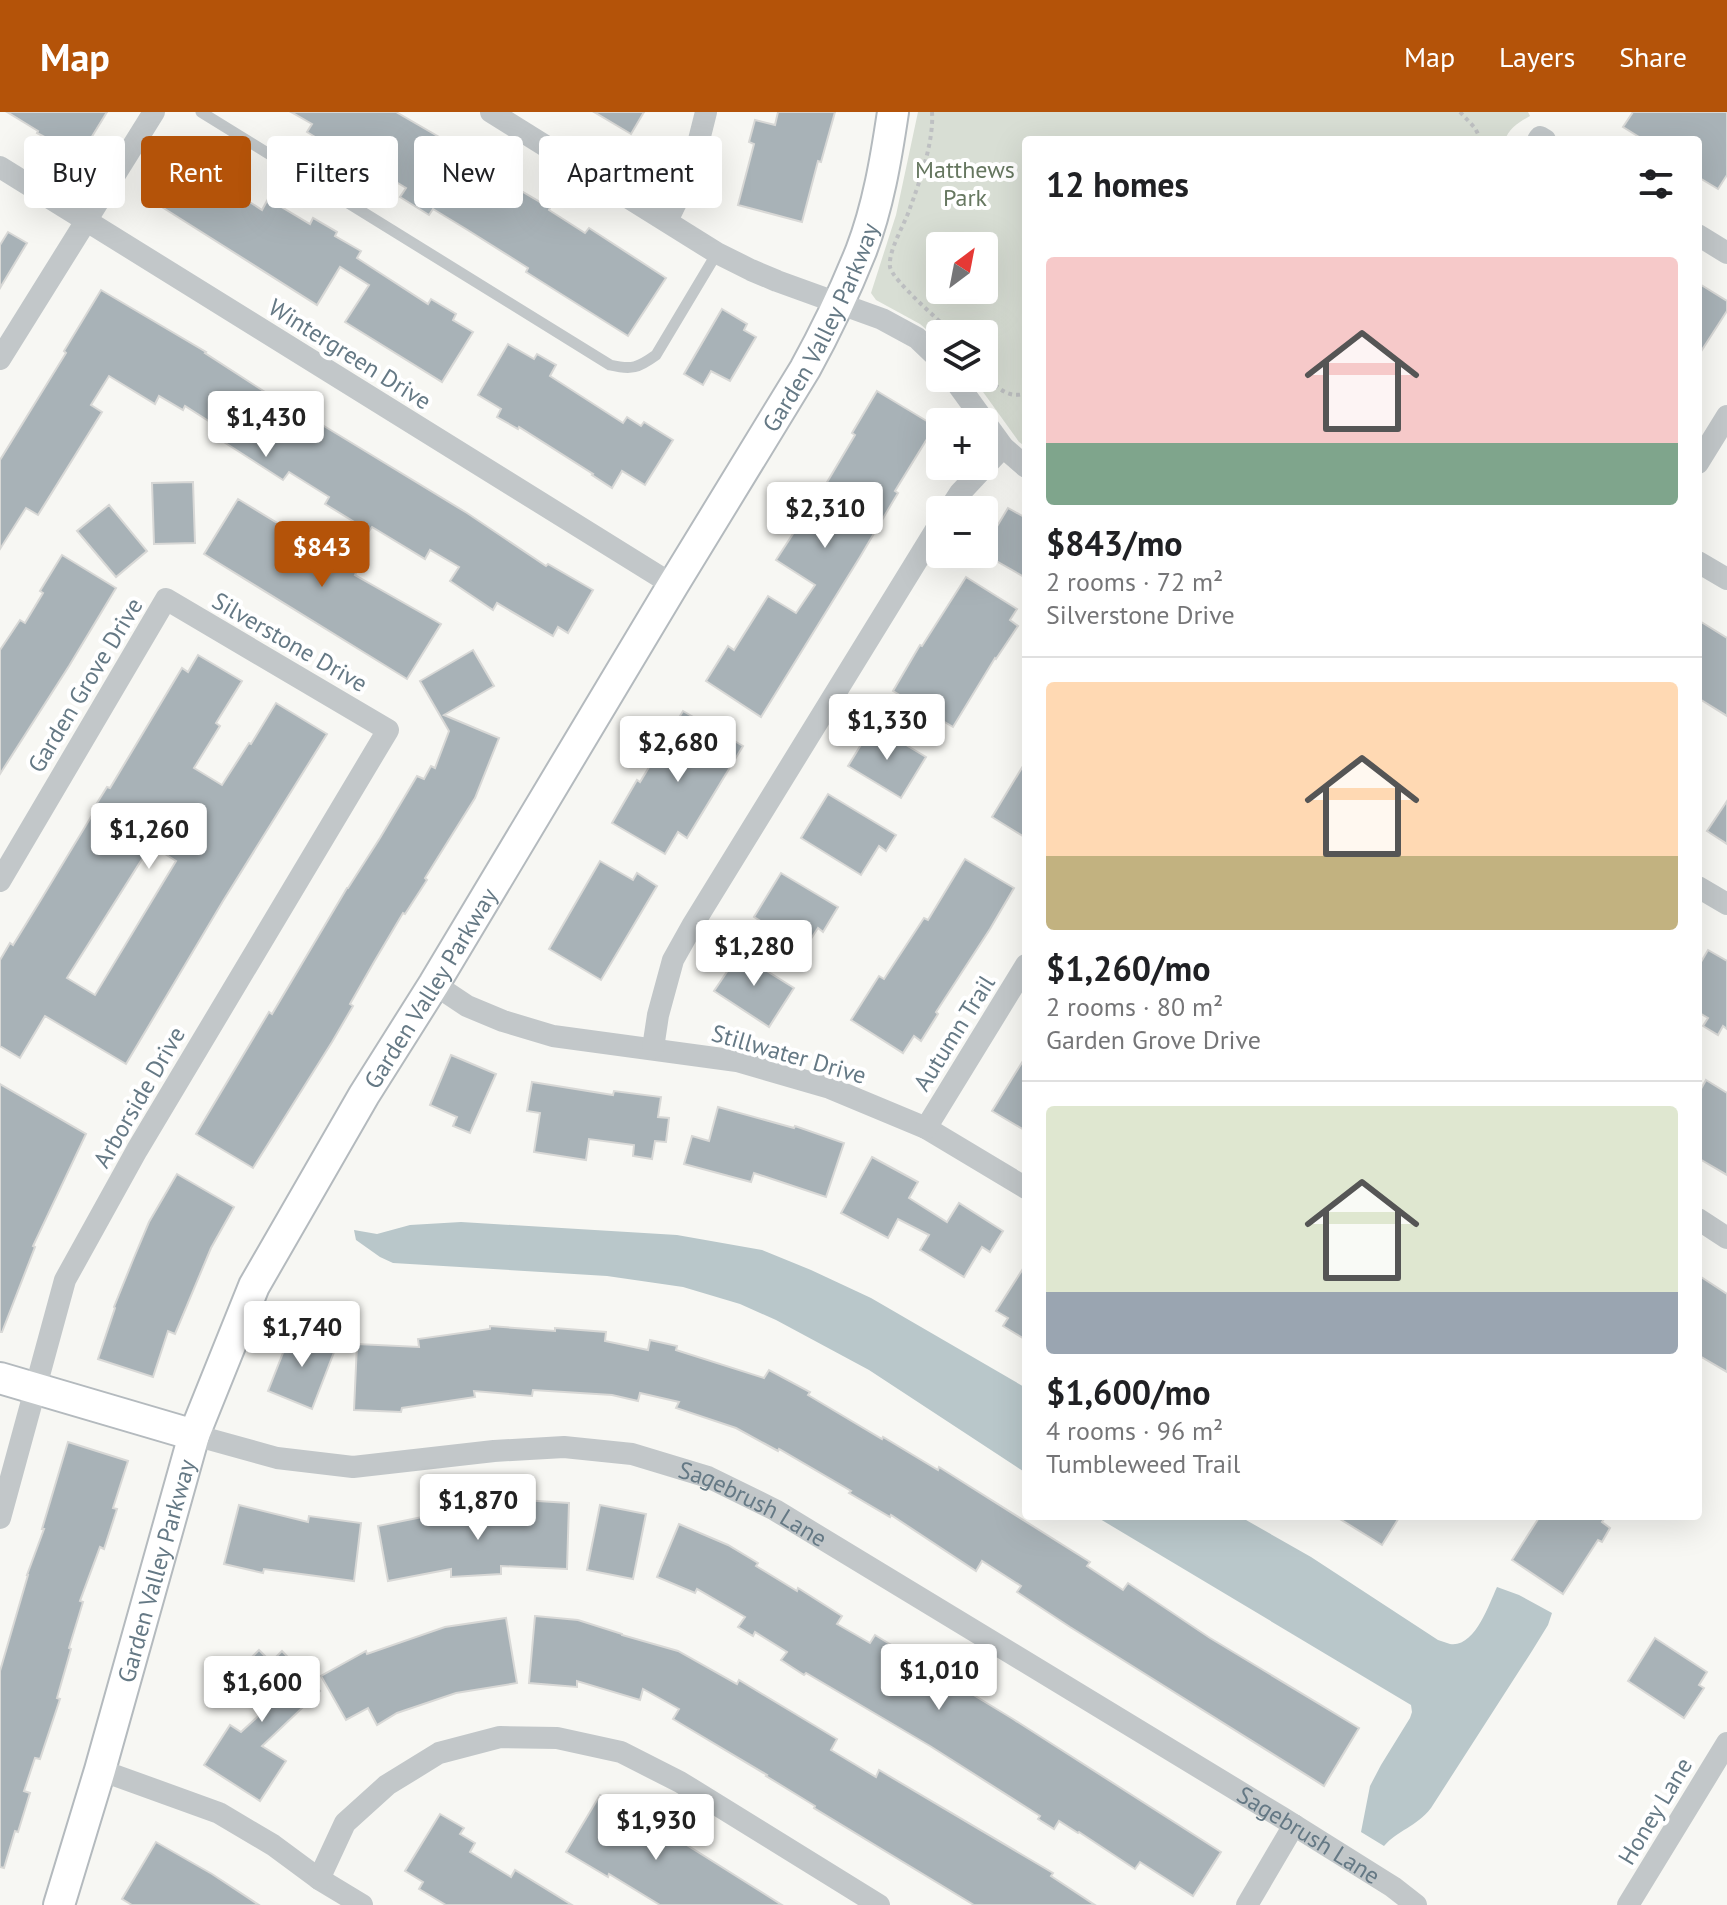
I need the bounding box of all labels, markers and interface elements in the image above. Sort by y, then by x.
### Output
text: Map [40,32,110,81]
text: Map [1404,38,1455,75]
text: Layers [1499,38,1575,75]
text: Share [1619,38,1687,75]
chip: Buy [24,136,125,208]
chip: Rent [141,136,251,208]
chip: Filters [267,136,398,208]
chip: New [414,136,523,208]
chip: Apartment [539,136,722,208]
park label: Matthews Park [915,154,1015,213]
text: 12 homes [1046,162,1189,206]
icon: filters [1634,162,1678,206]
street label: Garden Valley Parkway [755,219,885,437]
north arrow [926,232,998,304]
map controls [926,232,998,568]
street label: Wintergreen Drive [263,292,437,416]
icon: home [1290,309,1434,453]
button: layers [926,320,998,392]
pin: $1,430 [201,391,331,459]
text: $1,430 [226,400,306,433]
button: + [926,408,998,480]
pin: $2,310 [760,482,890,550]
text: $2,310 [785,491,865,524]
button: − [926,496,998,568]
pin: $843 [275,521,369,589]
text: $843/mo [1046,521,1183,565]
text: $843 [293,530,351,563]
text: 2 rooms · 72 m² [1046,565,1223,598]
street label: Silverstone Drive [207,585,373,699]
street label: Garden Grove Drive [21,592,149,778]
text: Silverstone Drive [1046,598,1235,631]
pin: $1,330 [822,694,952,762]
text: $1,330 [847,703,927,736]
pin: $2,680 [613,716,743,784]
text: $2,680 [638,725,718,758]
icon: home [1290,734,1434,878]
pin: $1,260 [84,803,214,871]
text: $1,260 [109,812,189,845]
street label: Garden Valley Parkway [357,882,504,1094]
pin: $1,280 [689,920,819,988]
text: $1,280 [714,929,794,962]
text: $1,260/mo [1046,946,1210,990]
street label: Autumn Trail [906,969,1002,1097]
text: 2 rooms · 80 m² [1046,990,1223,1023]
street label: Stillwater Drive [708,1017,870,1091]
street label: Arborside Drive [86,1021,192,1173]
text: Garden Grove Drive [1046,1023,1261,1056]
icon: home [1290,1158,1434,1302]
pin: $1,740 [237,1301,367,1369]
text: $1,740 [262,1310,342,1343]
text: $1,600/mo [1046,1370,1210,1414]
text: 4 rooms · 96 m² [1046,1414,1223,1447]
text: Tumbleweed Trail [1046,1447,1240,1480]
street label: Sagebrush Lane [675,1454,833,1553]
street label: Garden Valley Parkway [110,1456,202,1686]
pin: $1,870 [413,1474,543,1542]
text: $1,870 [438,1483,518,1516]
pin: $1,010 [874,1644,1004,1712]
text: $1,010 [899,1653,979,1686]
pin: $1,600 [197,1656,327,1724]
text: $1,600 [222,1665,302,1698]
street label: Honey Lane [1611,1752,1699,1870]
street label: Sagebrush Lane [1232,1779,1386,1891]
pin: $1,930 [591,1794,721,1862]
text: $1,930 [616,1803,696,1836]

